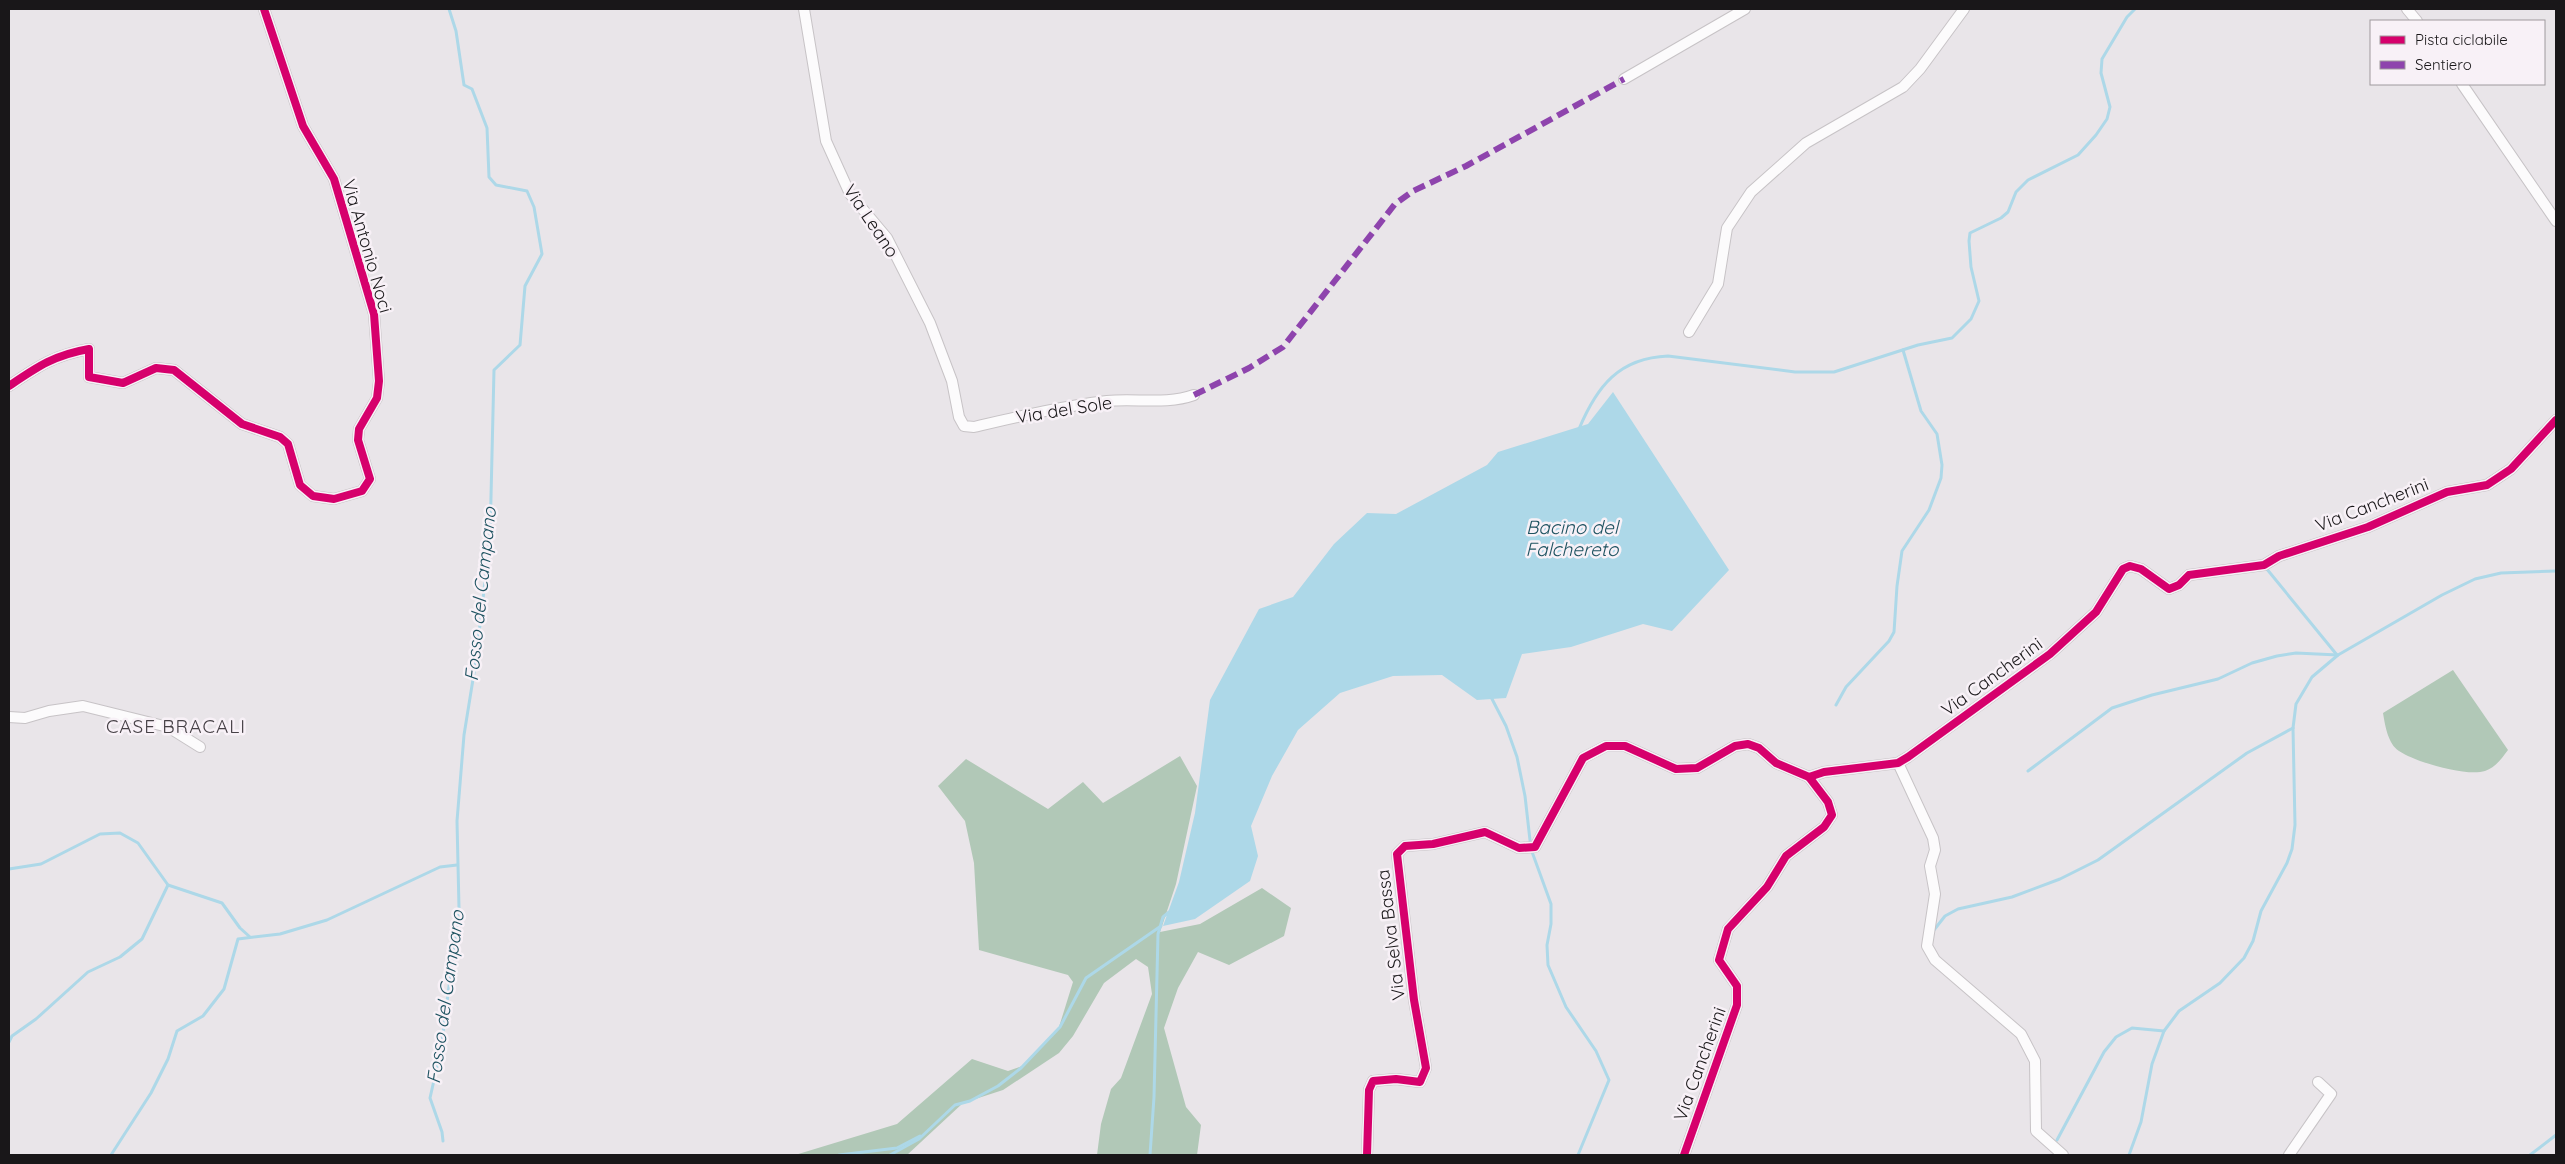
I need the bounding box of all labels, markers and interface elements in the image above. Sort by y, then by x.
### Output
legend [2370,20,2545,85]
text: Pista ciclabile [2415,30,2508,49]
text: Sentiero [2415,55,2472,74]
street label: Via Antonio Noci [337,176,398,315]
street label: Via Leano [838,180,904,262]
street label: Via del Sole [1014,391,1114,428]
street label: Via Cancherini [2312,472,2432,537]
water label: Fosso del Campano [459,504,501,682]
water label: Bacino del Falchereto [1526,515,1621,561]
street label: Via Cancherini [1937,632,2047,721]
district label: CASE BRACALI [106,714,246,738]
street label: Via Selva Bassa [1371,868,1410,1002]
water label: Fosso del Campano [421,907,469,1085]
street label: Via Cancherini [1668,1004,1731,1124]

